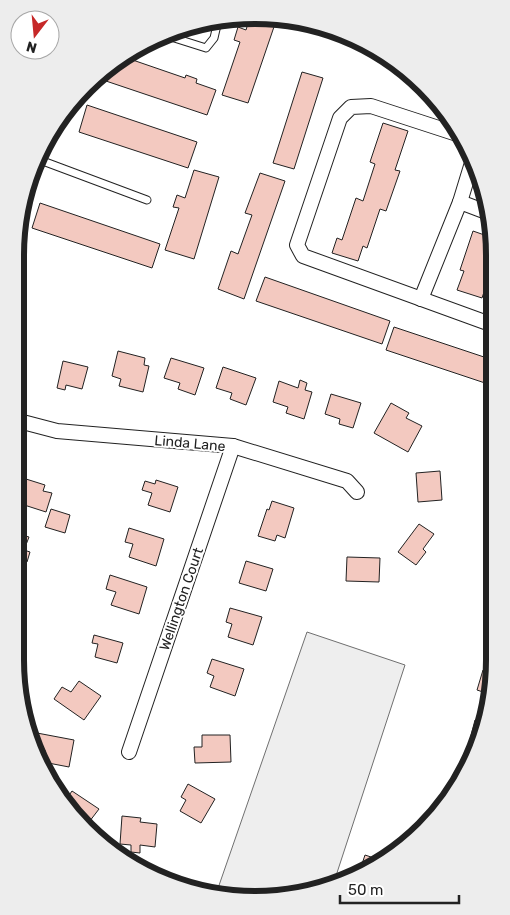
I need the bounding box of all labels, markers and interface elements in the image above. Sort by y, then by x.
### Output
north arrow [10,10,60,60]
text: N [24,37,39,57]
street label: Linda Lane [154,432,226,455]
street label: Wellington Court [156,545,207,653]
scale bar [340,872,459,904]
text: 50 m [348,881,383,899]

